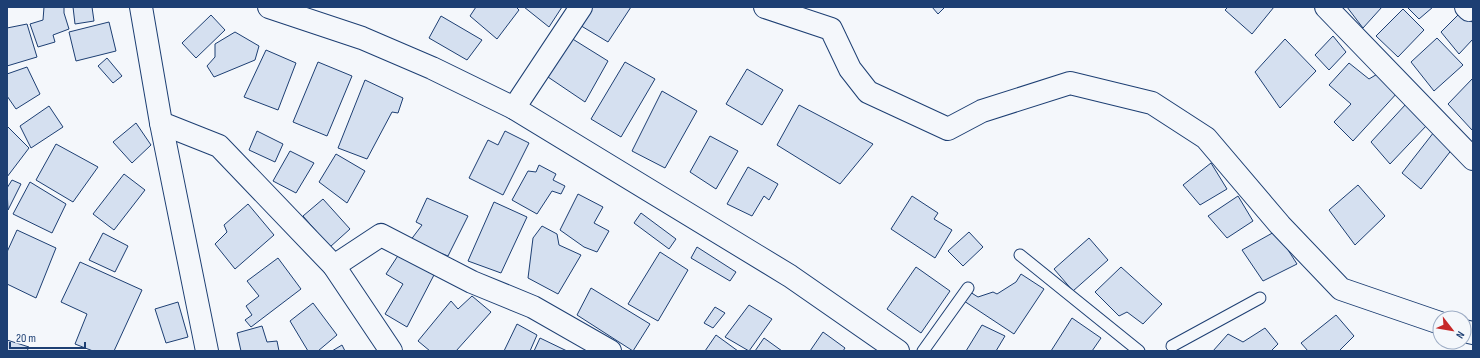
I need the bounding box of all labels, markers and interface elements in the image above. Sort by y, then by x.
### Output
north arrow [1432,310,1472,350]
scale bar [10,324,85,350]
text: N [1453,329,1467,341]
text: 20 m [16,331,36,346]

